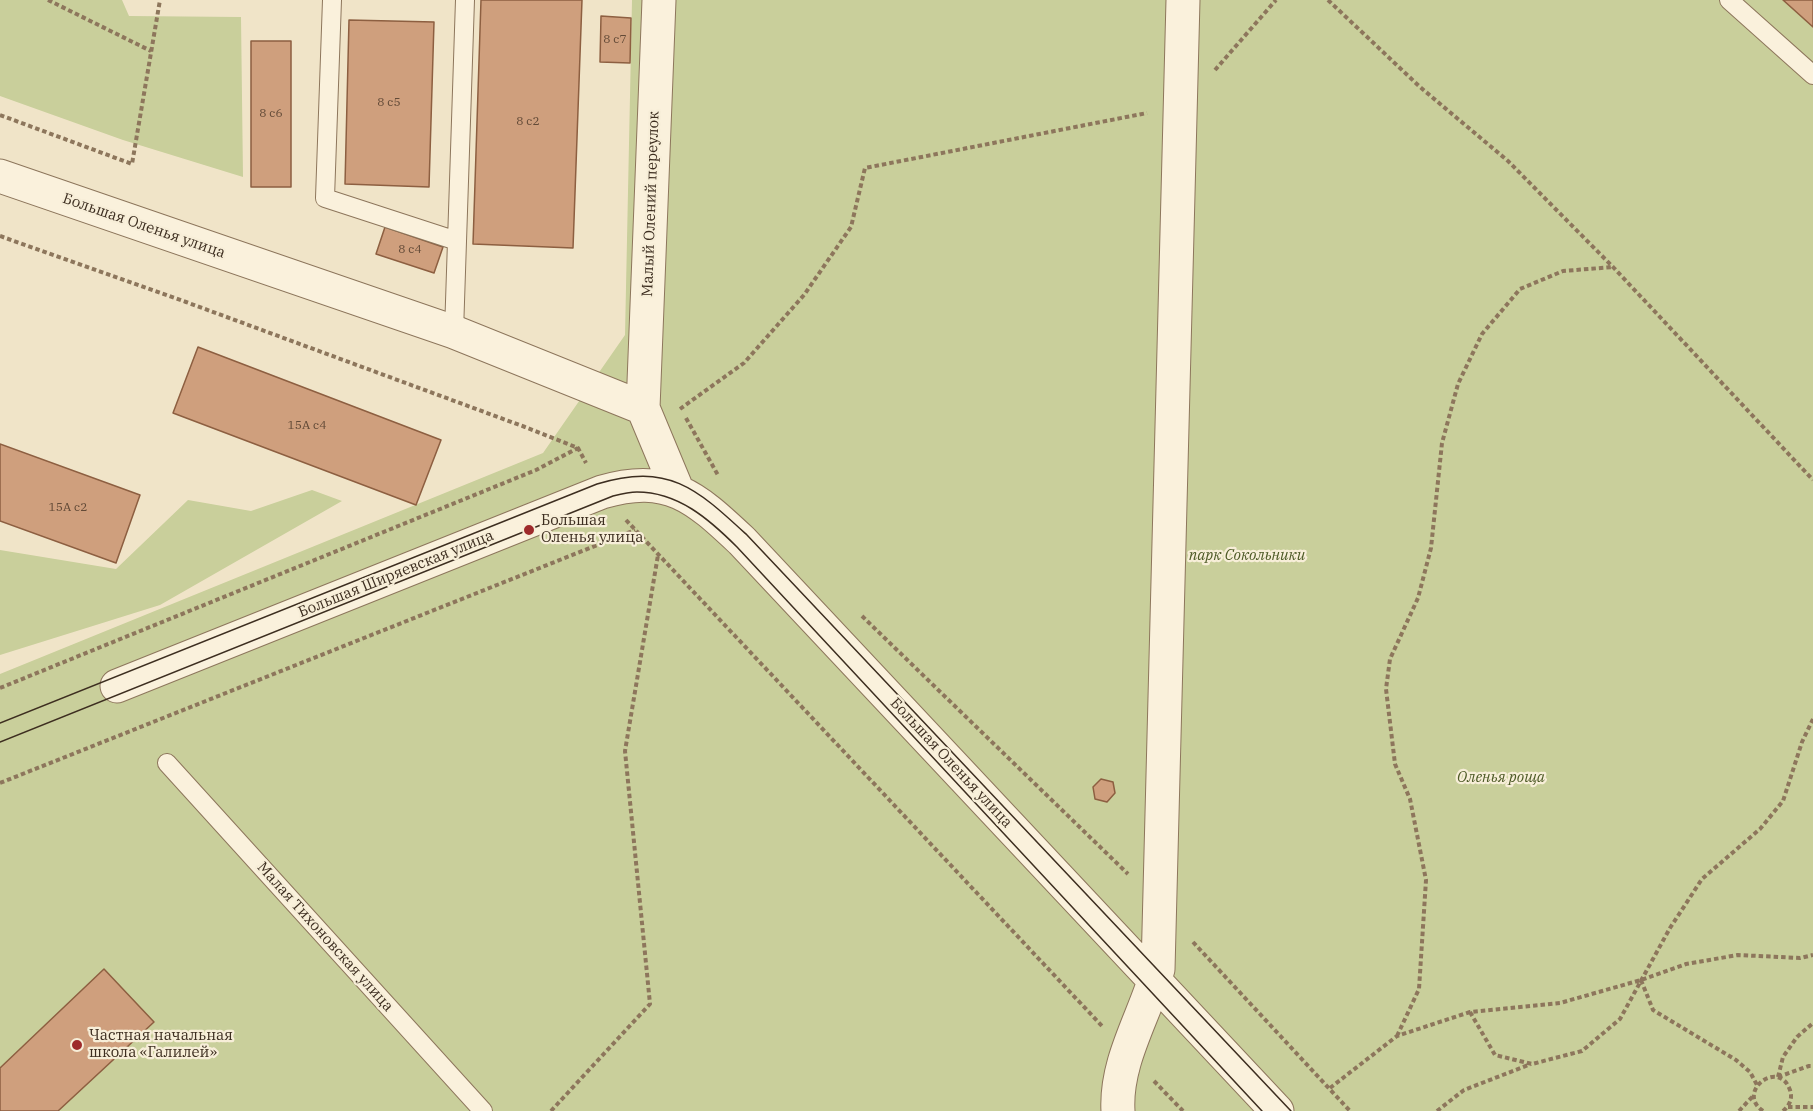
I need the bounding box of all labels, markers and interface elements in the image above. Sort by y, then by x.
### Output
house number: 8 c7 [603,33,627,47]
house number: 8 с5 [377,96,401,110]
house number: 8 с6 [259,107,283,121]
street label: Малый Олений переулок [639,111,663,297]
house number: 8 с2 [516,115,540,129]
street label: Большая Оленья улица [60,190,228,262]
house number: 8 с4 [398,243,422,257]
house number: 15A c4 [288,419,326,433]
house number: 15А с2 [49,501,87,515]
place label: Большая Оленья улица [541,512,643,547]
marker: Большая Оленья улица [522,523,536,537]
street label: Большая Ширяевская улица [296,527,496,621]
park label: парк Сокольники [1189,547,1305,565]
street label: Большая Оленья улица [886,694,1016,832]
park label: Оленья роща [1457,769,1545,787]
street label: Малая Тихоновская улица [253,859,397,1015]
place label: Частная начальная школа «Галилей» [89,1027,233,1062]
marker: Частная начальная школа «Галилей» [70,1038,84,1052]

